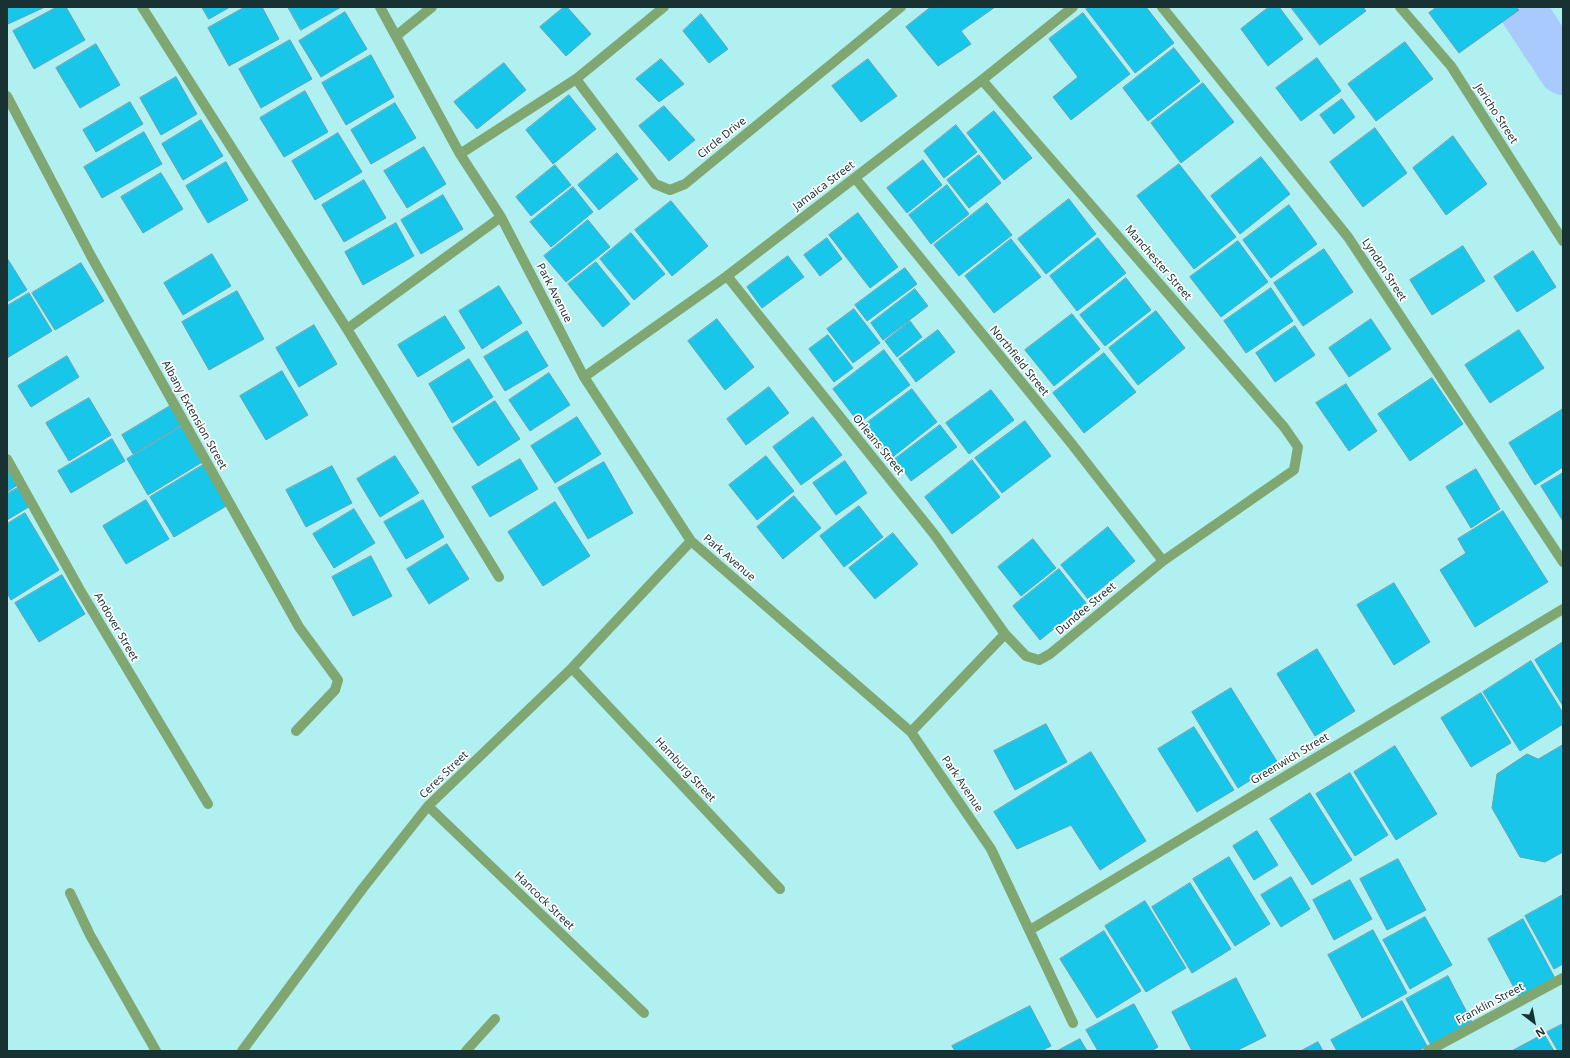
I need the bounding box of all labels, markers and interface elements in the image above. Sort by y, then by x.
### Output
street label: Jericho Street [1472,82,1520,146]
street label: Circle Drive [695,114,749,162]
street label: Jamaica Street [791,159,857,213]
street label: Manchester Street [1122,223,1194,303]
street label: Lyndon Street [1359,236,1409,304]
street label: Park Avenue [533,261,575,325]
street label: Northfield Street [987,323,1051,399]
street label: Albany Extension Street [159,358,229,472]
street label: Orleans Street [850,412,906,478]
street label: Park Avenue [700,532,758,584]
street label: Dundee Street [1053,580,1119,638]
street label: Andover Street [91,590,141,664]
street label: Greenwich Street [1249,731,1331,787]
street label: Hamburg Street [652,735,718,805]
street label: Ceres Street [417,749,471,801]
street label: Park Avenue [938,753,986,815]
street label: Hancock Street [511,869,577,933]
street label: Franklin Street [1454,981,1526,1027]
north arrow [1514,1002,1554,1042]
text: N [1533,1024,1548,1041]

